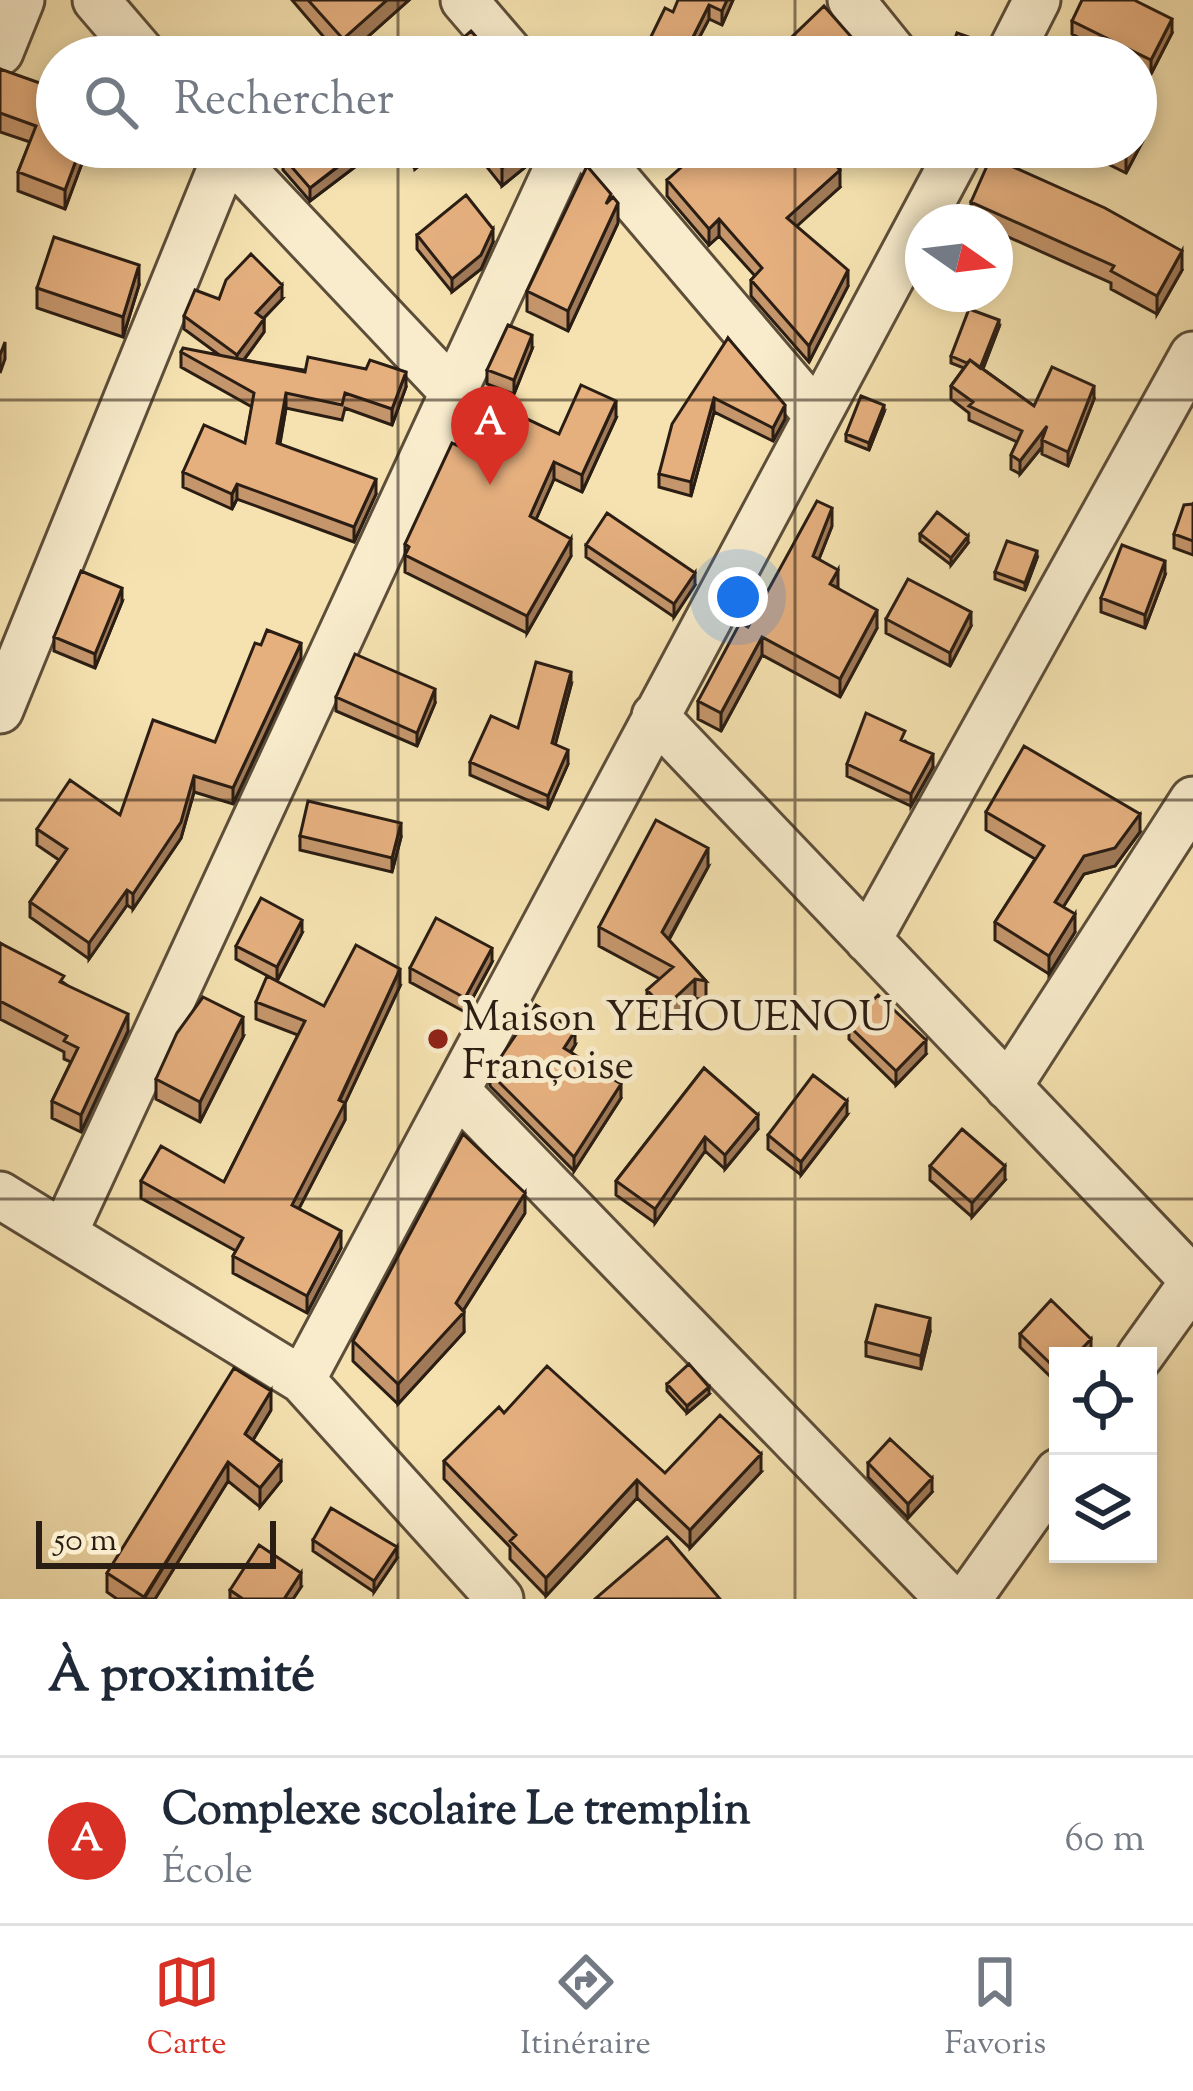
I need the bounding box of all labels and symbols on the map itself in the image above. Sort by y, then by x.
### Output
north arrow [905,204,1013,312]
pin: A [451,386,529,485]
your location [708,567,768,627]
place label: Maison YEHOUENOU Françoise [462,990,893,1098]
marker: Maison YEHOUENOU Françoise [425,1026,451,1052]
scale bar [36,1515,276,1568]

